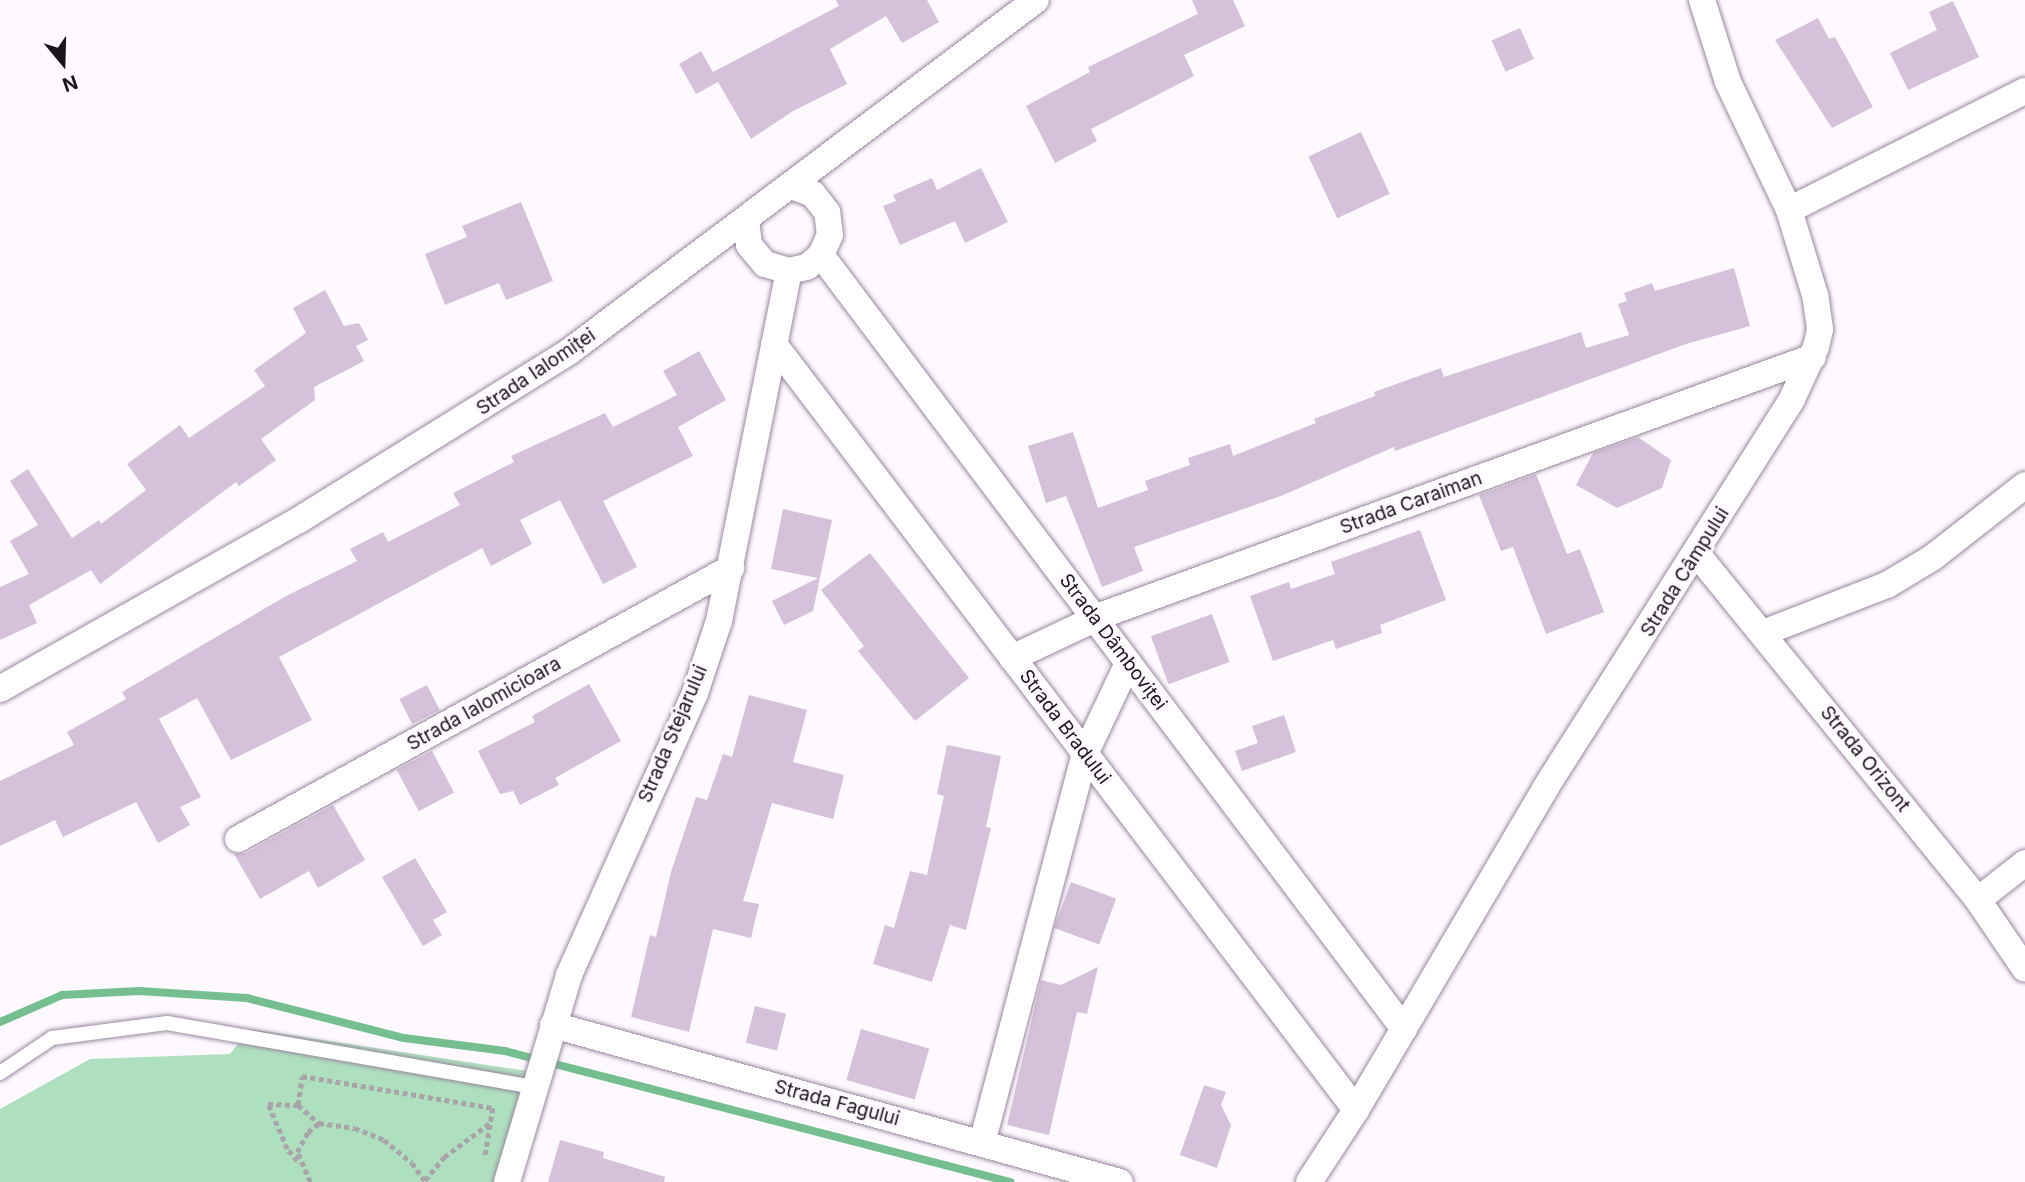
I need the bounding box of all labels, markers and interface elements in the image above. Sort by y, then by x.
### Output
north arrow [28,28,98,98]
text: N [59,70,81,97]
street label: Strada Ialomiței [472,324,600,420]
street label: Strada Caraiman [1337,467,1485,539]
street label: Strada Câmpului [1636,503,1734,641]
street label: Strada Dâmboviței [1054,569,1172,715]
street label: Strada Ialomicioara [403,652,565,756]
street label: Strada Stejarului [634,662,712,806]
street label: Strada Bradului [1015,665,1115,789]
street label: Strada Orizont [1815,702,1915,816]
street label: Strada Fagului [772,1075,902,1131]

